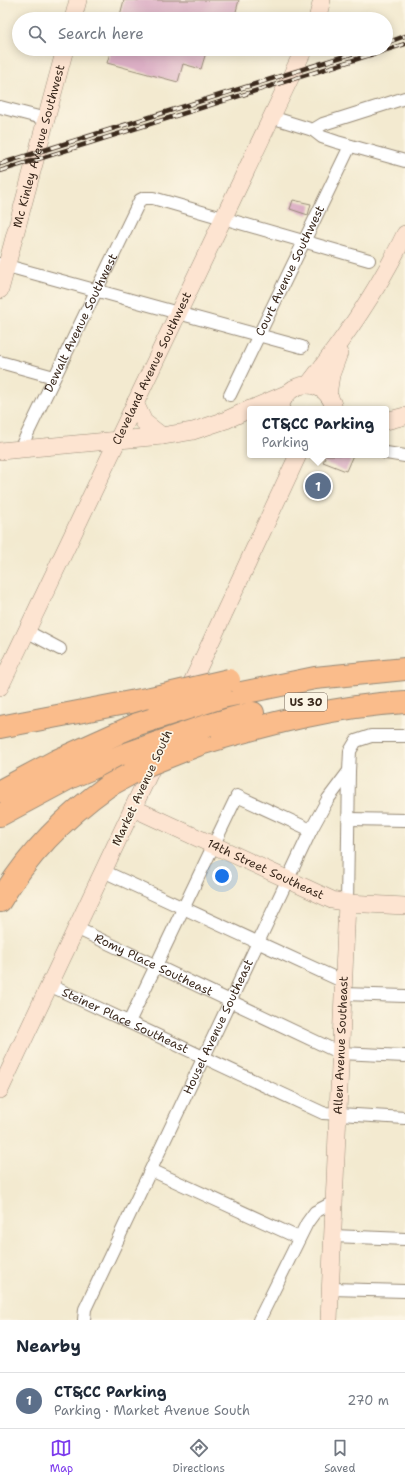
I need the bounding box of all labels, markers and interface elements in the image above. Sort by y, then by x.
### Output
search box [12,12,393,56]
icon: search [26,23,48,45]
text: Search here [58,24,144,44]
street label: Mc Kinley Avenue Southwest [9,63,68,229]
street label: Court Avenue Southwest [252,203,328,339]
street label: Dewalt Avenue Southwest [41,251,121,395]
street label: Cleveland Avenue Southwest [109,289,195,447]
popup [247,406,389,458]
text: CT&CC Parking [262,414,374,434]
text: Parking [262,434,309,451]
pin: 1 [305,471,331,501]
road number: US 30 [285,693,327,711]
street label: Market Avenue South [108,727,176,849]
street label: 14th Street Southeast [204,835,327,903]
your location [212,866,232,886]
street label: Romy Place Southeast [92,930,216,1000]
street label: Housel Avenue Southeast [179,957,257,1097]
street label: Allen Avenue Southeast [330,976,352,1115]
street label: Steiner Place Southeast [59,984,191,1057]
text: Nearby [16,1335,81,1357]
text: CT&CC Parking [54,1382,166,1402]
text: 1 [26,1392,32,1409]
text: 270 m [347,1392,389,1409]
text: Parking · Market Avenue South [54,1402,250,1419]
tab: Map [50,1437,73,1476]
tab: Directions [172,1437,225,1476]
tab: Saved [324,1437,355,1476]

